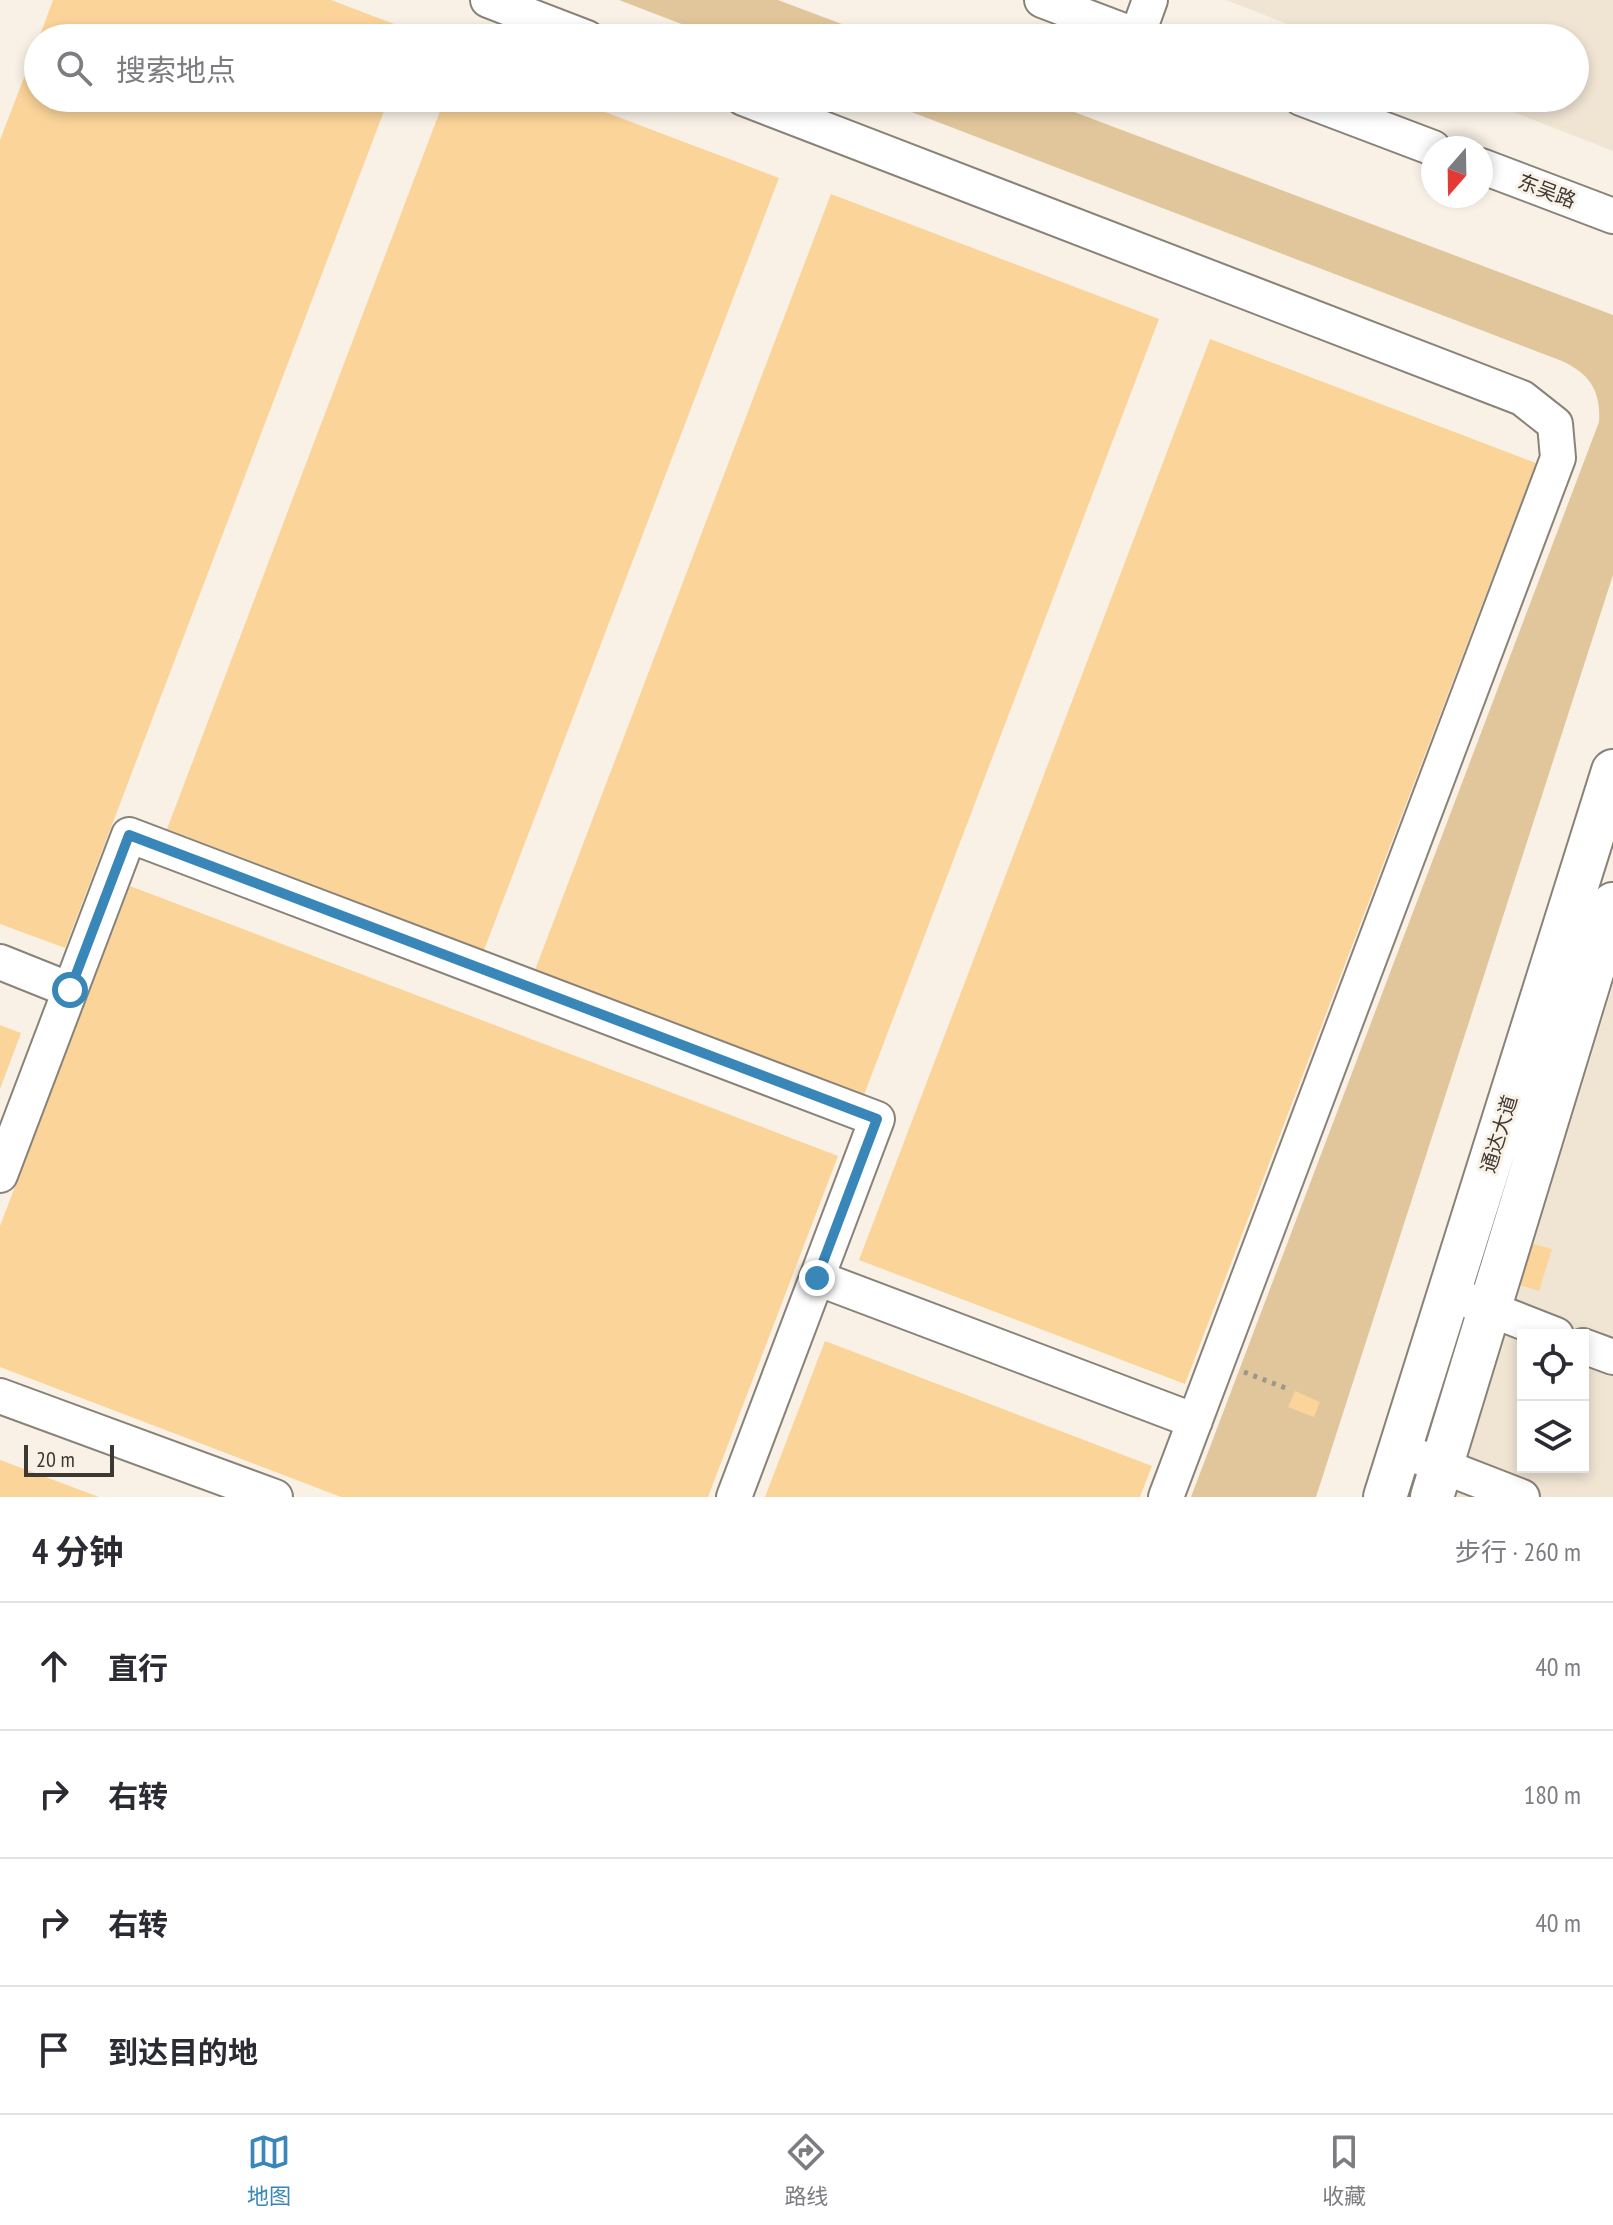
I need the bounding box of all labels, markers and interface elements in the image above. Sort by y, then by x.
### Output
search box [24,24,1589,112]
icon: search [52,46,96,90]
text: 搜索地点 [116,50,236,89]
north arrow [1421,136,1493,208]
street label: 东吴路 [1514,168,1580,214]
route start [52,972,88,1008]
street label: 通达大道 [1475,1092,1523,1176]
route end [799,1260,835,1296]
map controls [1517,1329,1589,1473]
button: locate [1517,1329,1589,1401]
button: layers [1517,1401,1589,1473]
scale bar [24,1441,114,1477]
text: 20 m [36,1445,75,1473]
text: 4 分钟 [32,1529,123,1573]
text: 步行 · 260 m [1455,1535,1581,1568]
icon: ahead [32,1644,76,1688]
text: 直行 [108,1648,168,1687]
text: 40 m [1535,1650,1581,1683]
icon: right [32,1772,76,1816]
text: 右转 [108,1776,168,1815]
text: 180 m [1523,1778,1581,1811]
icon: right [32,1900,76,1944]
text: 右转 [108,1904,168,1943]
text: 40 m [1535,1906,1581,1939]
icon: arrive [32,2028,76,2072]
text: 到达目的地 [108,2032,258,2071]
tab: 地图 [247,2130,291,2210]
tab: 路线 [784,2130,828,2210]
tab: 收藏 [1322,2130,1366,2210]

